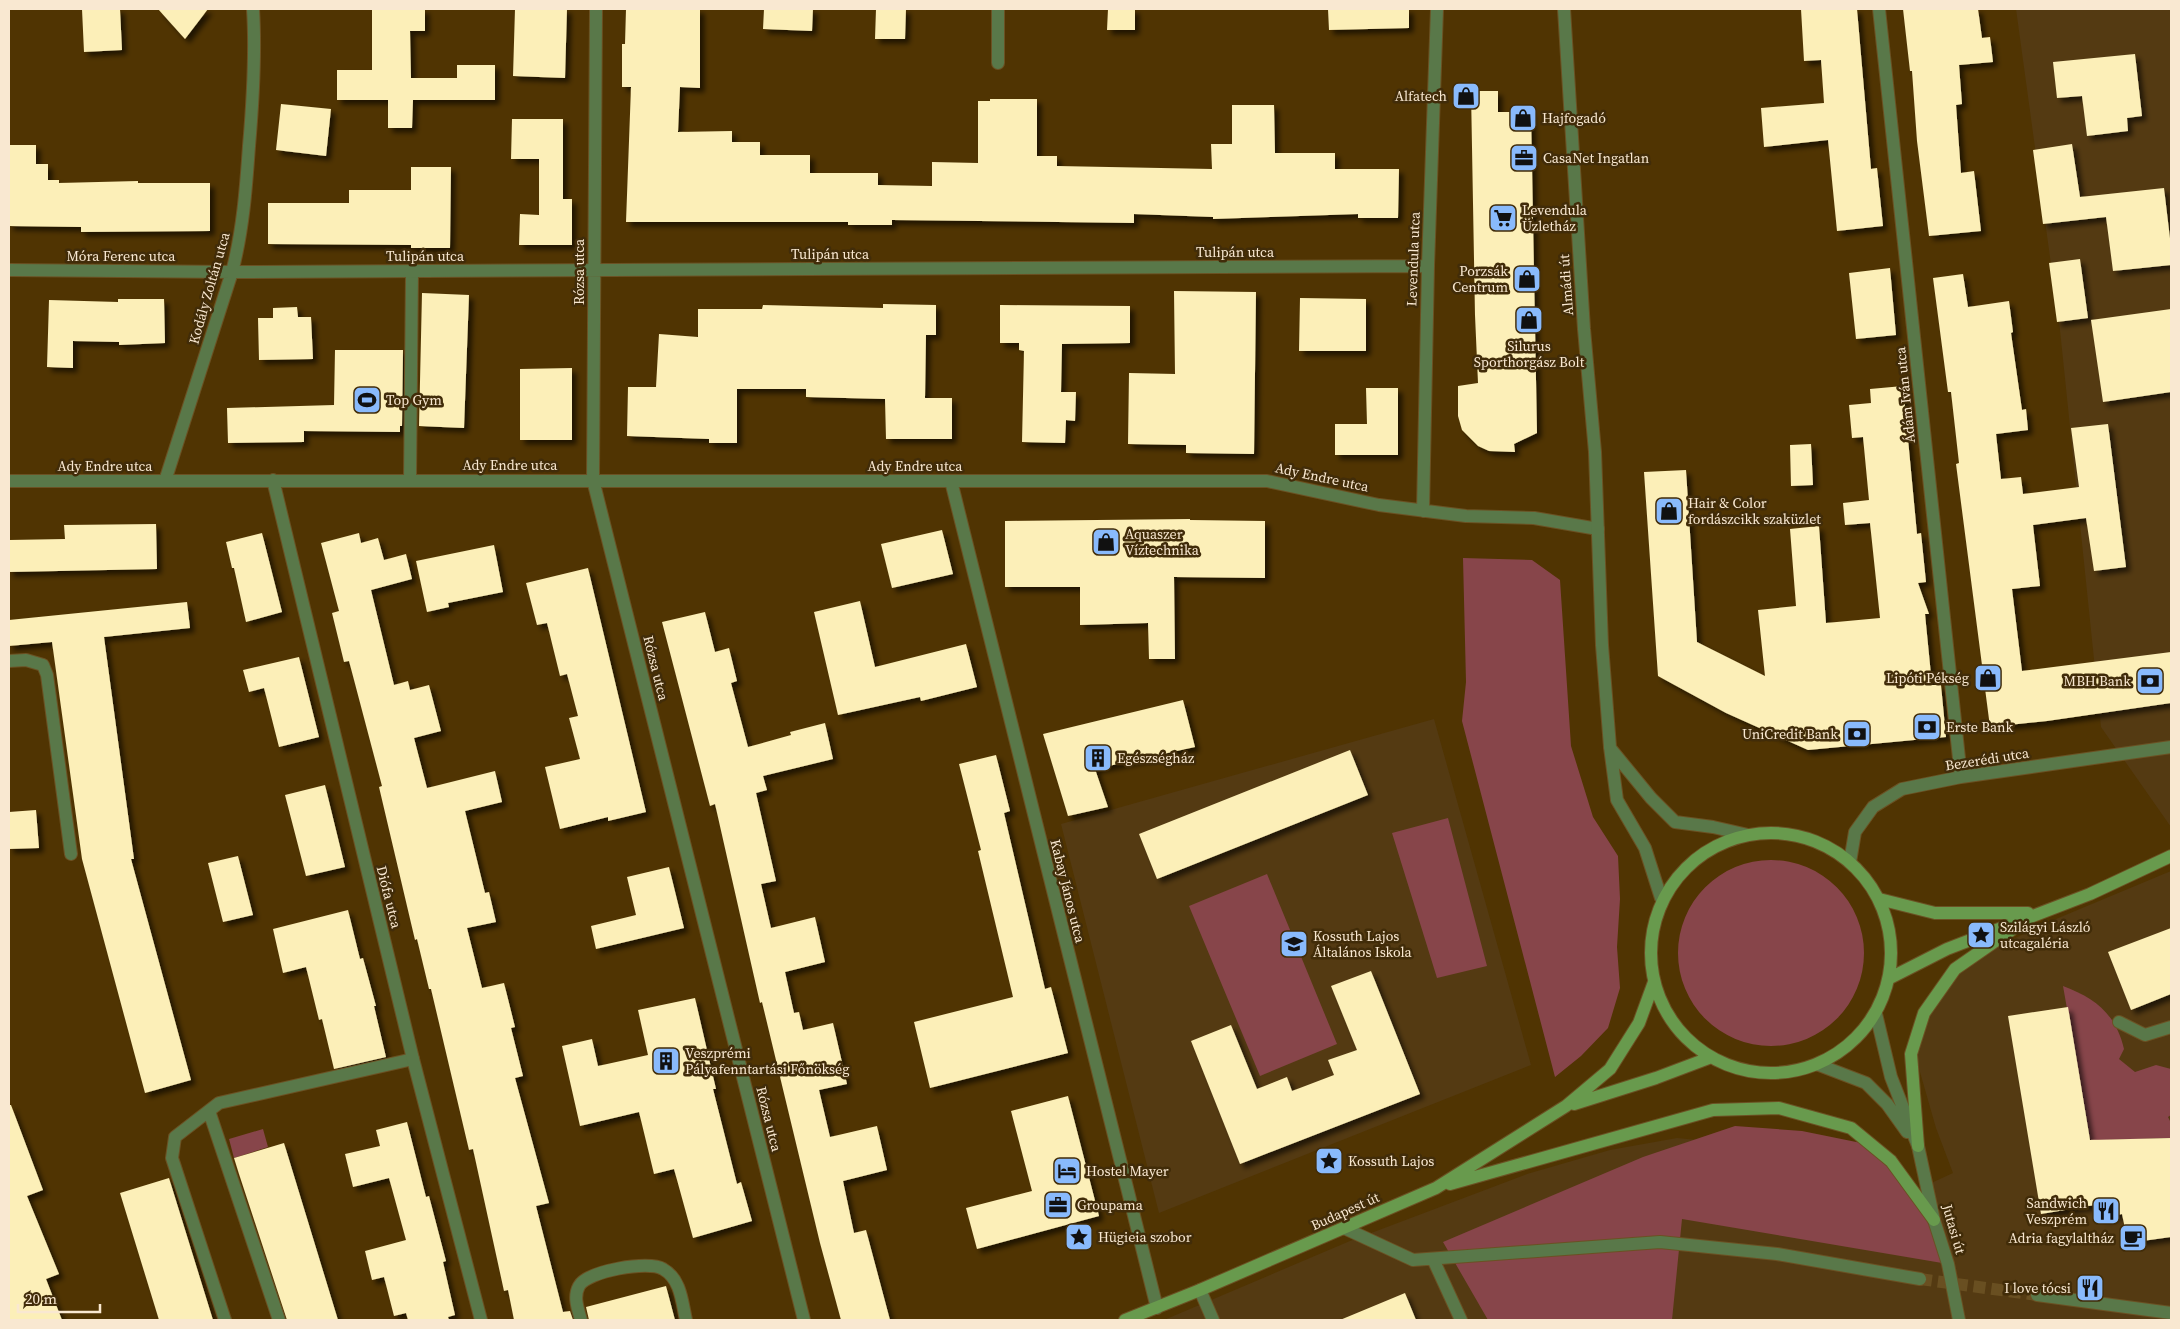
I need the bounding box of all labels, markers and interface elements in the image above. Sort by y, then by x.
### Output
shop icon: Alfatech [1451,81,1481,111]
place label: Alfatech [1395,86,1447,106]
shop icon: Hajfogadó [1508,103,1538,133]
place label: Hajfogadó [1542,108,1606,128]
office icon: CasaNet Ingatlan [1509,143,1539,173]
place label: CasaNet Ingatlan [1543,148,1650,168]
place label: Levendula Üzletház [1522,200,1588,236]
supermarket icon: Levendula Üzletház [1488,203,1518,233]
street label: Levendula utca [1401,210,1425,307]
street label: Kodály Zoltán utca [183,229,235,346]
street label: Rózsa utca [569,238,589,305]
street label: Tulipán utca [1196,242,1275,262]
street label: Tulipán utca [791,244,870,264]
street label: Móra Ferenc utca [66,246,176,266]
street label: Tulipán utca [386,246,465,266]
street label: Almádi út [1554,253,1578,316]
place label: Porzsák Centrum [1452,261,1508,297]
shop icon: Porzsák Centrum [1512,264,1542,294]
shop icon: Silurus Sporthorgász Bolt [1514,305,1544,335]
place label: Silurus Sporthorgász Bolt [1474,336,1585,372]
street label: Ádám Iván utca [1890,345,1920,444]
sports icon: Top Gym [352,385,382,415]
place label: Top Gym [386,390,442,410]
street label: Ady Endre utca [463,455,558,475]
street label: Ady Endre utca [58,456,153,476]
street label: Ady Endre utca [868,456,963,476]
street label: Ady Endre utca [1273,457,1371,497]
place label: Hair & Color fordászcikk szaküzlet [1688,493,1821,529]
shop icon: Hair & Color fordászcikk szaküzlet [1654,496,1684,526]
place label: Aquaszer Víztechnika [1125,524,1200,560]
shop icon: Aquaszer Víztechnika [1091,527,1121,557]
street label: Rózsa utca [638,633,674,703]
shop icon: Lipóti Pékség [1973,663,2003,693]
bank icon: MBH Bank [2135,666,2165,696]
place label: Lipóti Pékség [1886,668,1969,688]
place label: MBH Bank [2064,671,2131,691]
bank icon: Erste Bank [1912,712,1942,742]
place label: Erste Bank [1946,717,2014,737]
bank icon: UniCredit Bank [1842,719,1872,749]
place label: UniCredit Bank [1742,724,1838,744]
street label: Bezerédi utca [1944,742,2031,775]
building icon: Egészségház [1083,743,1113,773]
place label: Egészségház [1117,748,1195,768]
street label: Kabay János utca [1045,837,1091,946]
street label: Diófa utca [372,864,407,931]
place label: Szilágyi László utcagaléria [2000,917,2091,953]
place icon: Szilágyi László utcagaléria [1966,920,1996,950]
place label: Kossuth Lajos Általános Iskola [1313,926,1413,962]
school or university icon: Kossuth Lajos Általános Iskola [1279,929,1309,959]
place label: Veszprémi Pályafenntartási Főnökség [685,1043,849,1079]
building icon: Veszprémi Pályafenntartási Főnökség [651,1046,681,1076]
street label: Rózsa utca [751,1084,787,1154]
place icon: Kossuth Lajos [1314,1146,1344,1176]
place label: Kossuth Lajos [1348,1151,1434,1171]
hotel icon: Hostel Mayer [1052,1156,1082,1186]
place label: Hostel Mayer [1086,1161,1169,1181]
street label: Budapest út [1308,1187,1383,1235]
office icon: Groupama [1043,1190,1073,1220]
place label: Sandwich Veszprém [2025,1193,2087,1229]
place label: Groupama [1077,1195,1144,1215]
restaurant icon: Sandwich Veszprém [2091,1196,2121,1226]
street label: Jutasi út [1937,1201,1971,1257]
place icon: Hügieia szobor [1064,1222,1094,1252]
cafe icon: Adria fagylaltház [2118,1223,2148,1253]
place label: Hügieia szobor [1098,1227,1192,1247]
place label: Adria fagylaltház [2009,1228,2115,1248]
restaurant icon: I love tócsi [2075,1273,2105,1303]
place label: I love tócsi [2004,1278,2071,1298]
scale bar [18,1282,100,1314]
text: 20 m [25,1288,57,1309]

